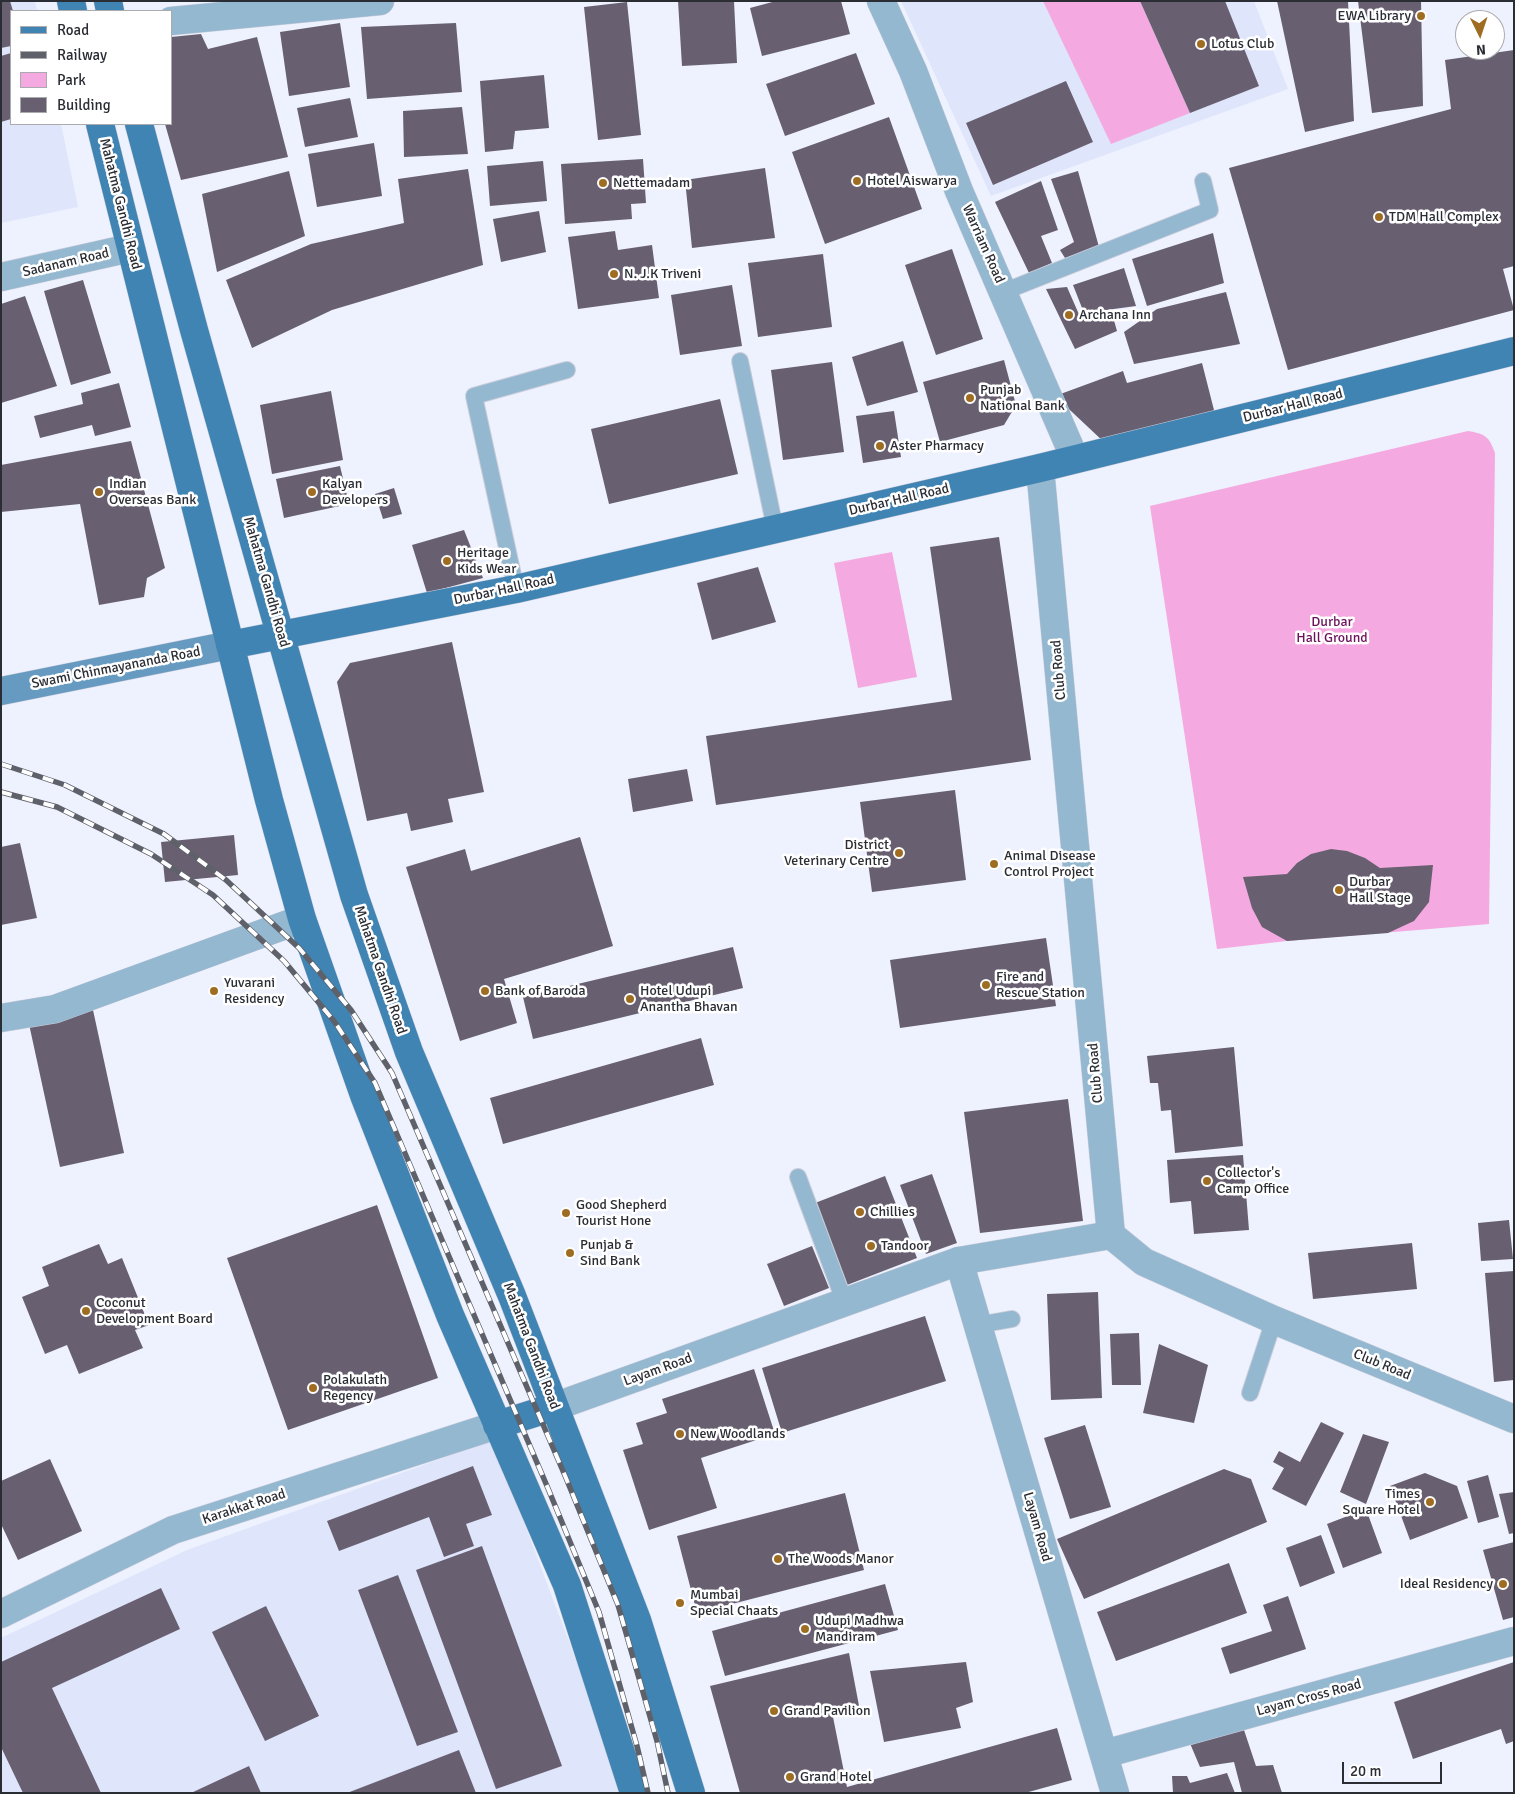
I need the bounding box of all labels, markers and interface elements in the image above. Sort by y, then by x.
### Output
place label: EWA Library [1337,8,1411,24]
legend [10,10,172,125]
marker: EWA Library [1415,10,1427,22]
north arrow [1455,10,1505,60]
text: Road [57,21,89,39]
place label: Lotus Club [1211,36,1274,52]
marker: Lotus Club [1195,38,1207,50]
text: N [1476,41,1486,58]
text: Railway [57,46,107,64]
text: Park [57,71,86,89]
text: Building [57,96,111,114]
street label: Mahatma Gandhi Road [96,137,144,271]
place label: Hotel Aiswarya [867,173,957,189]
place label: Nettemadam [613,175,690,191]
marker: Hotel Aiswarya [851,175,863,187]
marker: Nettemadam [597,177,609,189]
street label: Warriam Road [958,202,1008,286]
place label: TDM Hall Complex [1389,209,1499,225]
marker: TDM Hall Complex [1373,211,1385,223]
street label: Sadanam Road [21,245,111,281]
place label: N. J.K Triveni [624,266,701,282]
marker: N. J.K Triveni [608,268,620,280]
place label: Archana Inn [1079,307,1151,323]
marker: Archana Inn [1063,309,1075,321]
place label: Punjab National Bank [980,382,1065,414]
street label: Durbar Hall Road [1241,385,1345,427]
marker: Punjab National Bank [964,392,976,404]
place label: Aster Pharmacy [890,438,984,454]
marker: Aster Pharmacy [874,440,886,452]
place label: Indian Overseas Bank [109,476,196,508]
place label: Kalyan Developers [322,476,388,508]
street label: Durbar Hall Road [847,480,951,520]
marker: Indian Overseas Bank [93,486,105,498]
marker: Kalyan Developers [306,486,318,498]
street label: Mahatma Gandhi Road [239,515,293,649]
place label: Heritage Kids Wear [457,545,516,578]
marker: Heritage Kids Wear [441,555,453,567]
street label: Durbar Hall Road [452,571,556,609]
park label: Durbar Hall Ground [1296,614,1368,646]
street label: Club Road [1048,639,1070,701]
street label: Swami Chinmayananda Road [30,643,202,693]
place label: District Veterinary Centre [784,837,889,870]
marker: District Veterinary Centre [893,847,905,859]
place label: Animal Disease Control Project [1004,848,1096,880]
marker: Animal Disease Control Project [988,858,1000,870]
place label: Durbar Hall Stage [1349,874,1411,906]
marker: Durbar Hall Stage [1333,884,1345,896]
street label: Mahatma Gandhi Road [350,904,410,1036]
place label: Fire and Rescue Station [996,969,1085,1002]
place label: Yuvarani Residency [224,975,284,1008]
marker: Fire and Rescue Station [980,979,992,991]
place label: Bank of Baroda [495,983,586,999]
place label: Hotel Udupi Anantha Bhavan [640,983,738,1016]
marker: Yuvarani Residency [208,985,220,997]
marker: Bank of Baroda [479,985,491,997]
marker: Hotel Udupi Anantha Bhavan [624,993,636,1005]
street label: Club Road [1085,1042,1107,1104]
place label: Collector's Camp Office [1217,1165,1289,1198]
marker: Collector's Camp Office [1201,1175,1213,1187]
place label: Good Shepherd Tourist Hone [576,1197,667,1230]
place label: Chillies [870,1204,915,1220]
marker: Chillies [854,1206,866,1218]
marker: Good Shepherd Tourist Hone [560,1207,572,1219]
place label: Punjab & Sind Bank [580,1237,640,1270]
place label: Tandoor [881,1238,929,1254]
marker: Tandoor [865,1240,877,1252]
marker: Punjab & Sind Bank [564,1247,576,1259]
street label: Mahatma Gandhi Road [499,1280,563,1412]
place label: Coconut Development Board [96,1295,213,1328]
marker: Coconut Development Board [80,1305,92,1317]
street label: Club Road [1351,1346,1413,1384]
street label: Layam Road [621,1350,695,1390]
place label: Polakulath Regency [323,1372,387,1404]
marker: Polakulath Regency [307,1382,319,1394]
place label: New Woodlands [690,1426,785,1442]
marker: New Woodlands [674,1428,686,1440]
street label: Karakkat Road [200,1486,288,1528]
place label: Times Square Hotel [1343,1486,1420,1518]
street label: Layam Road [1019,1490,1055,1564]
marker: Times Square Hotel [1424,1496,1436,1508]
place label: The Woods Manor [788,1551,894,1567]
marker: The Woods Manor [772,1553,784,1565]
place label: Ideal Residency [1400,1576,1493,1592]
marker: Ideal Residency [1497,1578,1509,1590]
place label: Mumbai Special Chaats [690,1587,778,1620]
marker: Mumbai Special Chaats [674,1597,686,1609]
place label: Udupi Madhwa Mandiram [815,1613,904,1645]
marker: Udupi Madhwa Mandiram [799,1623,811,1635]
street label: Layam Cross Road [1255,1676,1363,1720]
place label: Grand Pavilion [784,1703,871,1719]
marker: Grand Pavilion [768,1705,780,1717]
scale bar [1345,1752,1445,1784]
text: 20 m [1350,1762,1381,1780]
place label: Grand Hotel [800,1769,872,1785]
marker: Grand Hotel [784,1771,796,1783]

